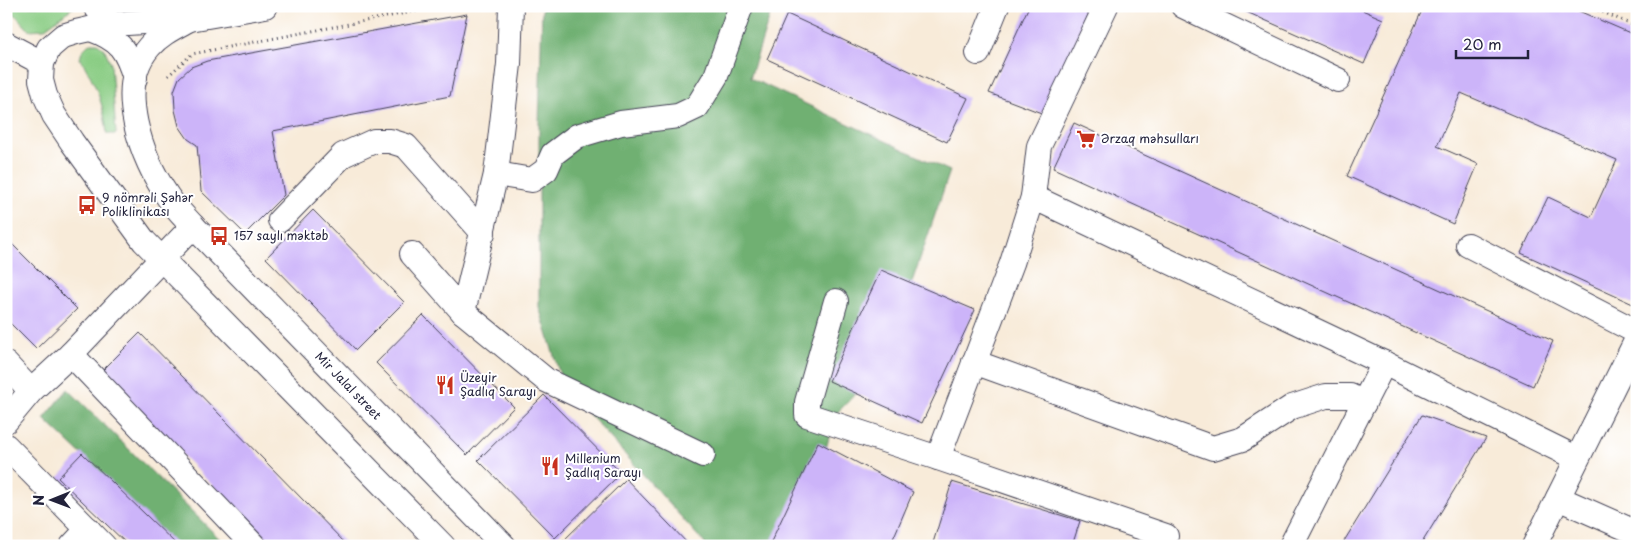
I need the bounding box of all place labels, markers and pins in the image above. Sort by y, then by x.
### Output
supermarket icon: Ərzaq məhsulları [1075,128,1097,150]
place label: Ərzaq məhsulları [1101,129,1199,147]
place label: 9 nömrəli Şəhər Poliklinikası [102,188,194,220]
bus stop icon: 9 nömrəli Şəhər Poliklinikası [76,194,98,216]
bus stop icon: 157 saylı məktəb [208,225,230,247]
place label: 157 saylı məktəb [234,226,328,244]
place label: Üzeyir Şadlıq Sarayı [460,368,536,400]
restaurant icon: Üzeyir Şadlıq Sarayı [434,374,456,396]
place label: Millenium Şadlıq Sarayı [565,449,641,481]
restaurant icon: Millenium Şadlıq Sarayı [539,455,561,477]

